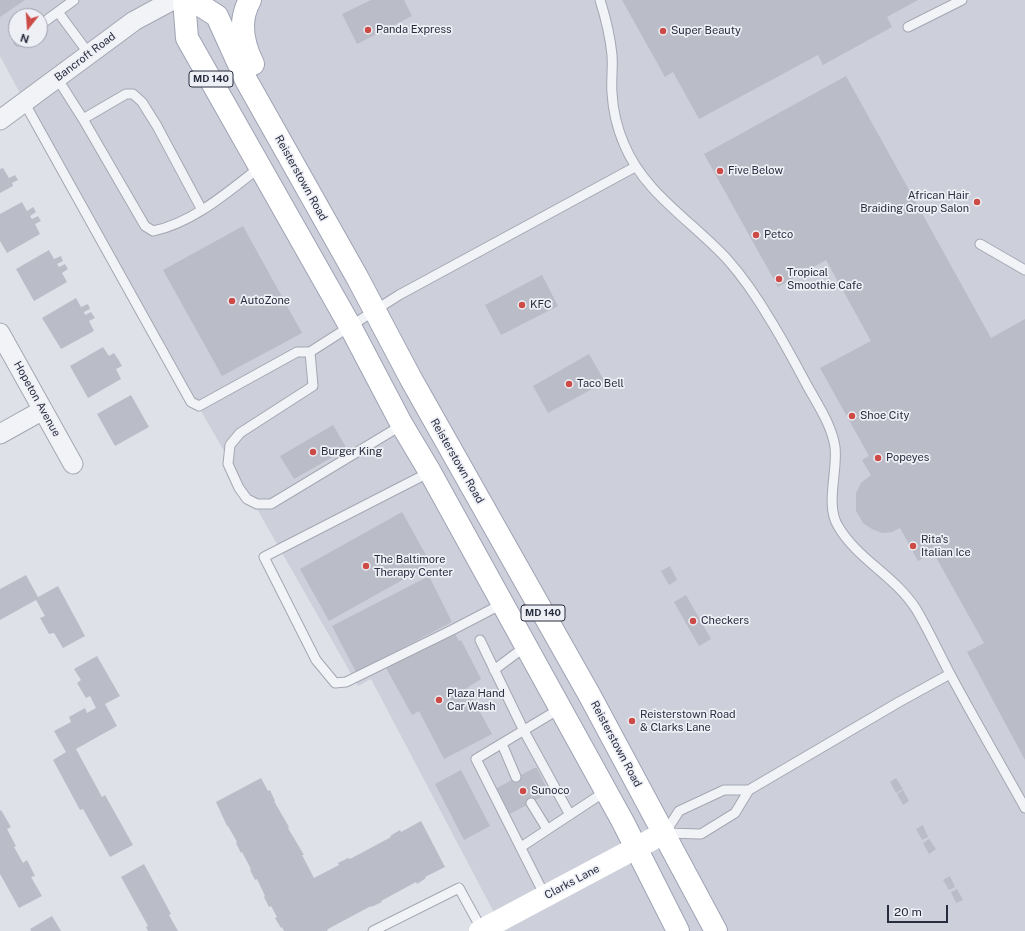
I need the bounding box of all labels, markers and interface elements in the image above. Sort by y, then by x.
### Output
north arrow [8,8,48,48]
place label: Panda Express [376,23,452,37]
place label: Super Beauty [671,24,741,38]
marker: Panda Express [363,25,373,35]
marker: Super Beauty [658,26,668,36]
street label: Bancroft Road [52,30,118,84]
text: N [19,32,31,46]
road number: MD 140 [189,71,233,87]
street label: Reisterstown Road [272,133,330,223]
place label: Five Below [728,164,783,178]
marker: Five Below [715,166,725,176]
place label: African Hair Braiding Group Salon [860,189,969,215]
marker: African Hair Braiding Group Salon [972,197,982,207]
place label: Petco [764,228,793,242]
marker: Petco [751,230,761,240]
place label: Tropical Smoothie Cafe [787,266,862,292]
marker: Tropical Smoothie Cafe [774,274,784,284]
place label: AutoZone [240,294,290,308]
marker: AutoZone [227,296,237,306]
place label: KFC [530,298,552,312]
marker: KFC [517,300,527,310]
street label: Hopeton Avenue [11,359,63,439]
place label: Taco Bell [577,377,624,391]
marker: Taco Bell [564,379,574,389]
place label: Shoe City [860,409,909,423]
marker: Shoe City [847,411,857,421]
street label: Reisterstown Road [427,416,487,506]
place label: Burger King [321,445,382,459]
marker: Burger King [308,447,318,457]
place label: Popeyes [886,451,929,465]
marker: Popeyes [873,453,883,463]
place label: Rita's Italian Ice [921,533,971,559]
marker: Rita's Italian Ice [908,541,918,551]
place label: The Baltimore Therapy Center [374,553,453,579]
marker: The Baltimore Therapy Center [361,561,371,571]
road number: MD 140 [521,605,565,621]
place label: Checkers [701,614,749,628]
marker: Checkers [688,616,698,626]
place label: Plaza Hand Car Wash [447,687,505,713]
marker: Plaza Hand Car Wash [434,695,444,705]
street label: Reisterstown Road [588,699,644,789]
place label: Reisterstown Road & Clarks Lane [640,708,736,734]
marker: Reisterstown Road & Clarks Lane [627,716,637,726]
place label: Sunoco [531,784,570,798]
marker: Sunoco [518,786,528,796]
street label: Clarks Lane [542,862,602,902]
scale bar [889,897,950,923]
text: 20 m [894,905,922,919]

